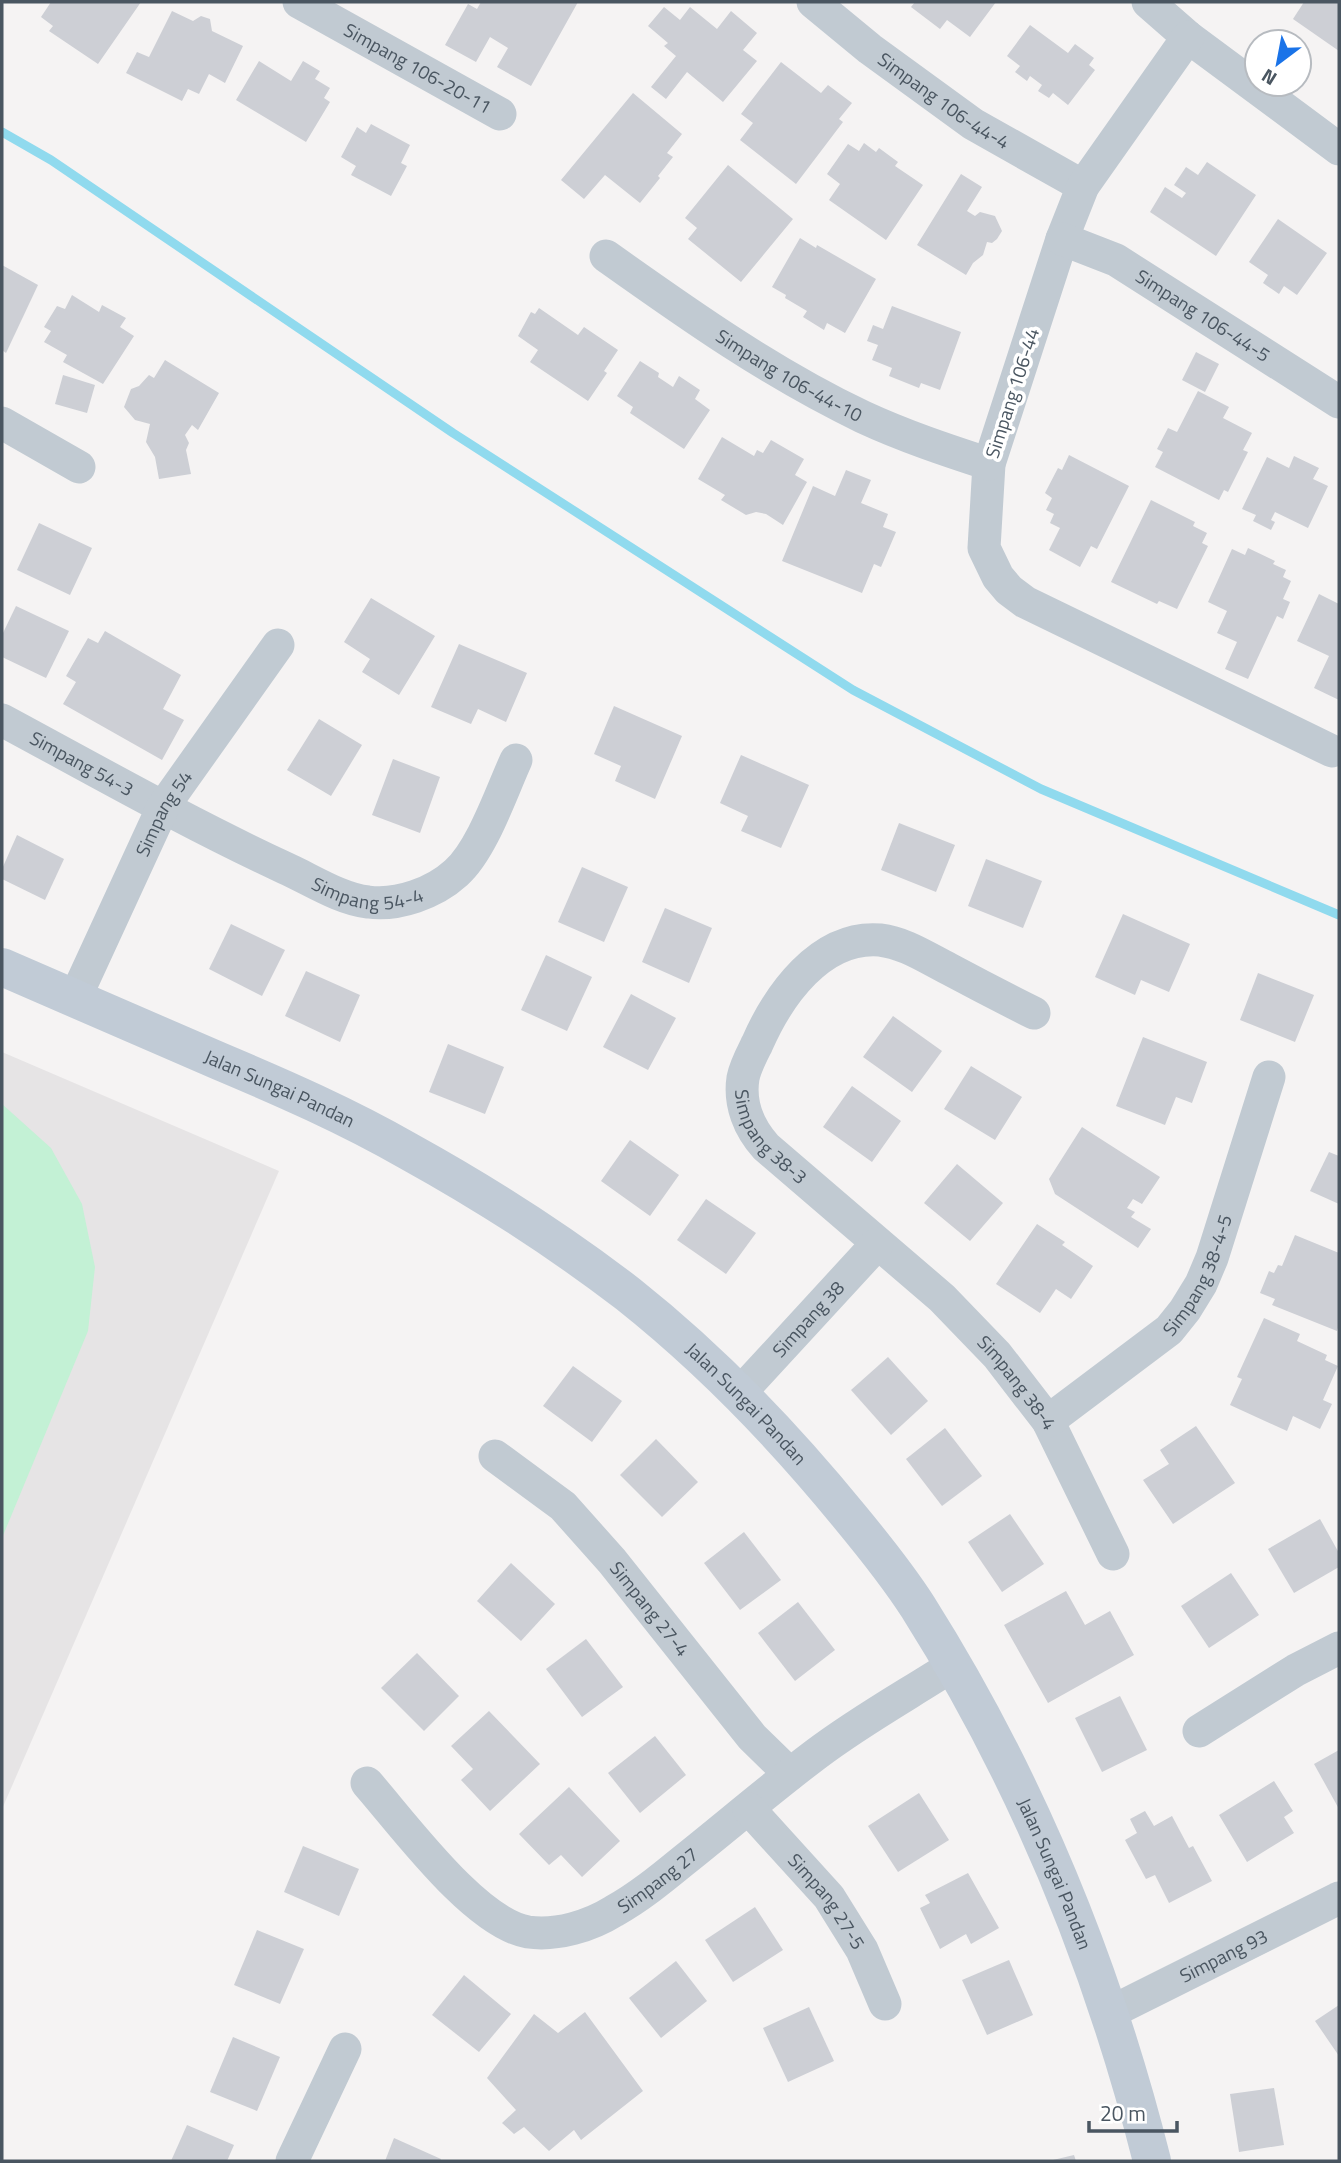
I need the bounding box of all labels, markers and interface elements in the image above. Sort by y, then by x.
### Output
street label: Simpang 106-20-11 [339,15,497,121]
north arrow [1243,28,1313,98]
street label: Simpang 106-44-4 [872,44,1015,156]
text: N [1255,62,1282,94]
street label: Simpang 106-44-5 [1130,261,1276,369]
street label: Simpang 106-44-10 [710,321,868,429]
street label: Simpang 106-44 [977,324,1046,462]
street label: Simpang 54-3 [25,723,139,803]
street label: Simpang 54 [127,764,199,861]
street label: Simpang 54-4 [307,869,427,917]
street label: Jalan Sungai Pandan [200,1041,360,1134]
street label: Simpang 38-3 [728,1088,814,1191]
street label: Simpang 38-4-5 [1155,1211,1239,1342]
street label: Simpang 38 [765,1273,851,1364]
street label: Simpang 38-4 [971,1328,1065,1434]
street label: Jalan Sungai Pandan [680,1335,814,1471]
street label: Simpang 27-4 [603,1555,697,1662]
street label: Jalan Sungai Pandan [1011,1793,1100,1954]
street label: Simpang 27 [611,1839,704,1920]
street label: Simpang 27-5 [782,1846,873,1955]
street label: Simpang 93 [1174,1921,1272,1990]
scale bar [1089,2090,1176,2134]
text: 20 m [1100,2097,1146,2129]

